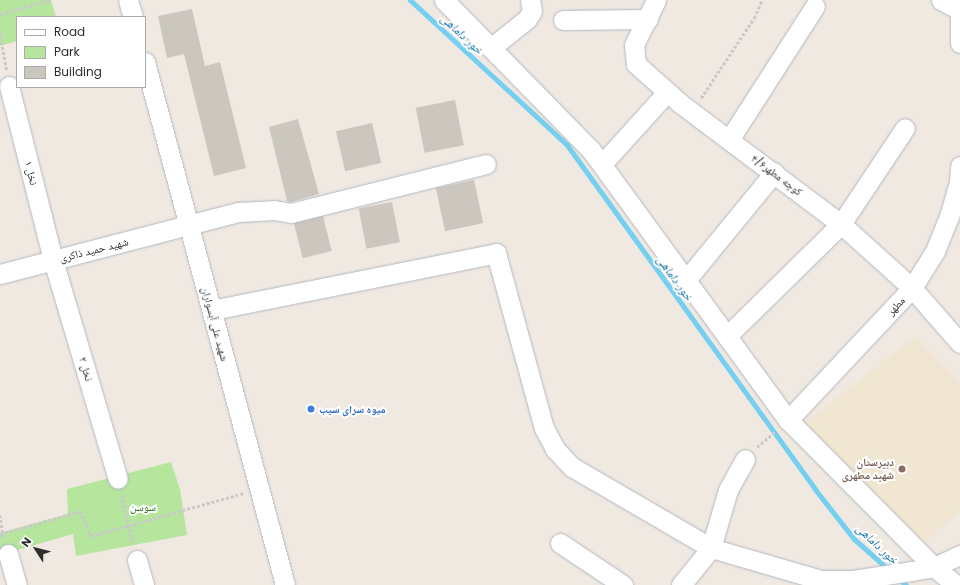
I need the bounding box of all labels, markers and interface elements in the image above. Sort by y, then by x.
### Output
water label: خور داماهی [438,11,486,57]
legend [16,16,146,88]
text: Road [54,23,85,40]
text: Park [54,43,80,60]
text: Building [54,63,102,80]
street label: کوچه مطهر۴/۶ [749,152,805,198]
street label: نخل ۱ [22,159,40,187]
street label: شهید حمید ذاکری [58,235,130,265]
water label: خور داماهی [654,253,696,303]
street label: شهید علی آبسواران [199,285,231,363]
street label: مطهر [884,294,908,318]
street label: نخل ۲ [76,355,96,383]
place label: میوه سرای سیب [319,402,386,416]
marker: میوه سرای سیب [306,404,316,414]
place label: دبیرستان شهید مطهری [842,456,894,482]
marker: دبیرستان شهید مطهری [897,464,907,474]
park label: سوسن [130,500,156,514]
water label: خور داماهی [853,521,901,567]
north arrow [16,529,56,569]
text: N [17,534,35,550]

